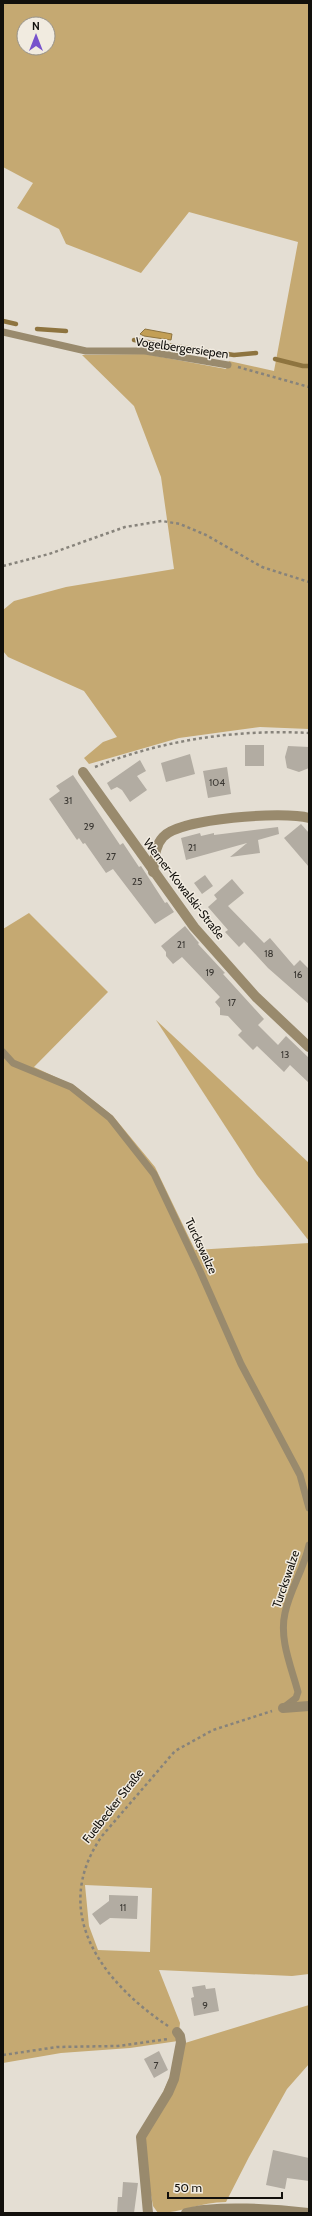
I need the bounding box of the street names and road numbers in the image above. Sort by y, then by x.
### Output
street label: Vogelbergersiepen [135,334,230,361]
street label: Werner-Kowalski-Straße [140,835,228,942]
street label: Turckswalze [182,1215,221,1276]
street label: Turckswalze [269,1548,302,1610]
street label: Fuelbecker Straße [79,1765,146,1846]

